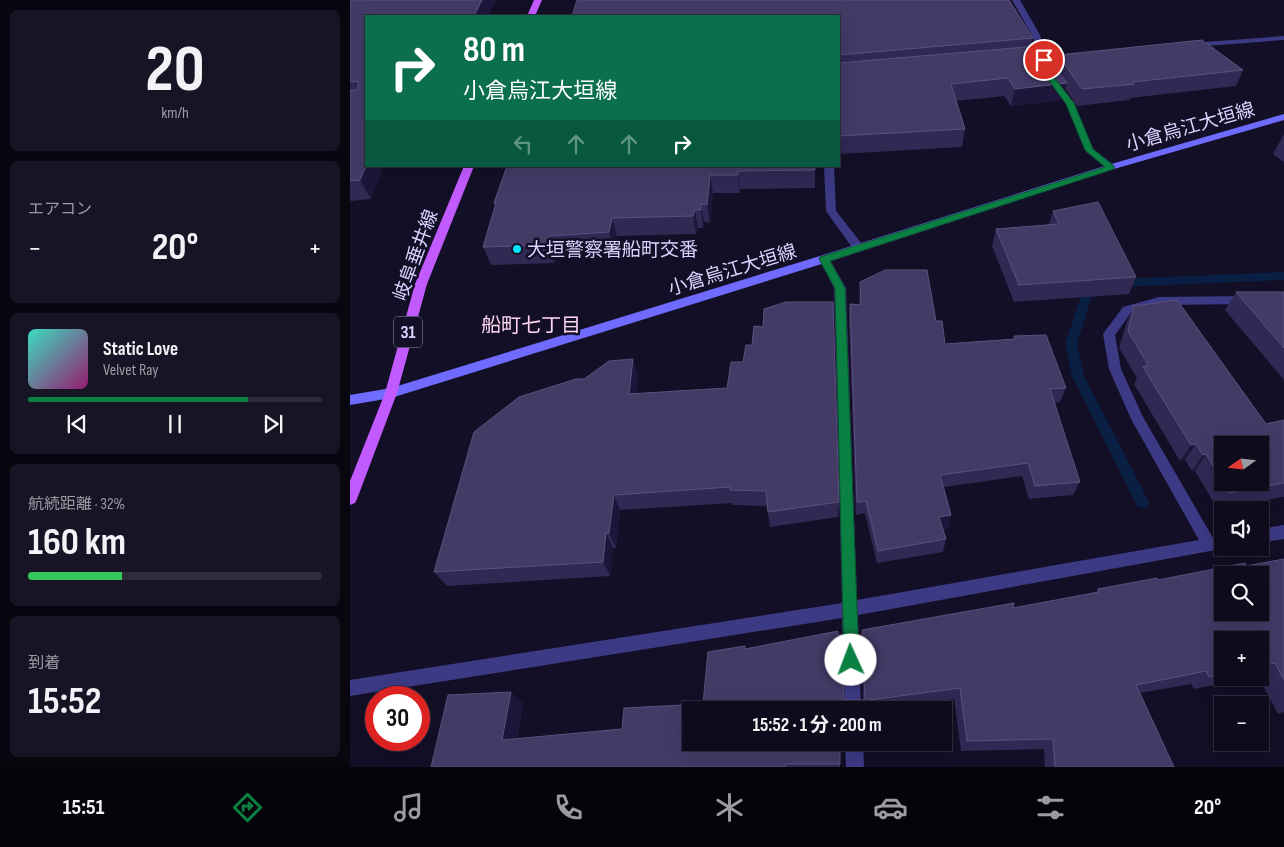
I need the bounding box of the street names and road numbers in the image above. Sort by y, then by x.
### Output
street label: 小倉烏江大垣線 [1123,98,1258,157]
street label: 岐阜垂井線 [389,207,443,304]
street label: 小倉烏江大垣線 [665,240,799,301]
road number: 31 [394,316,422,348]

